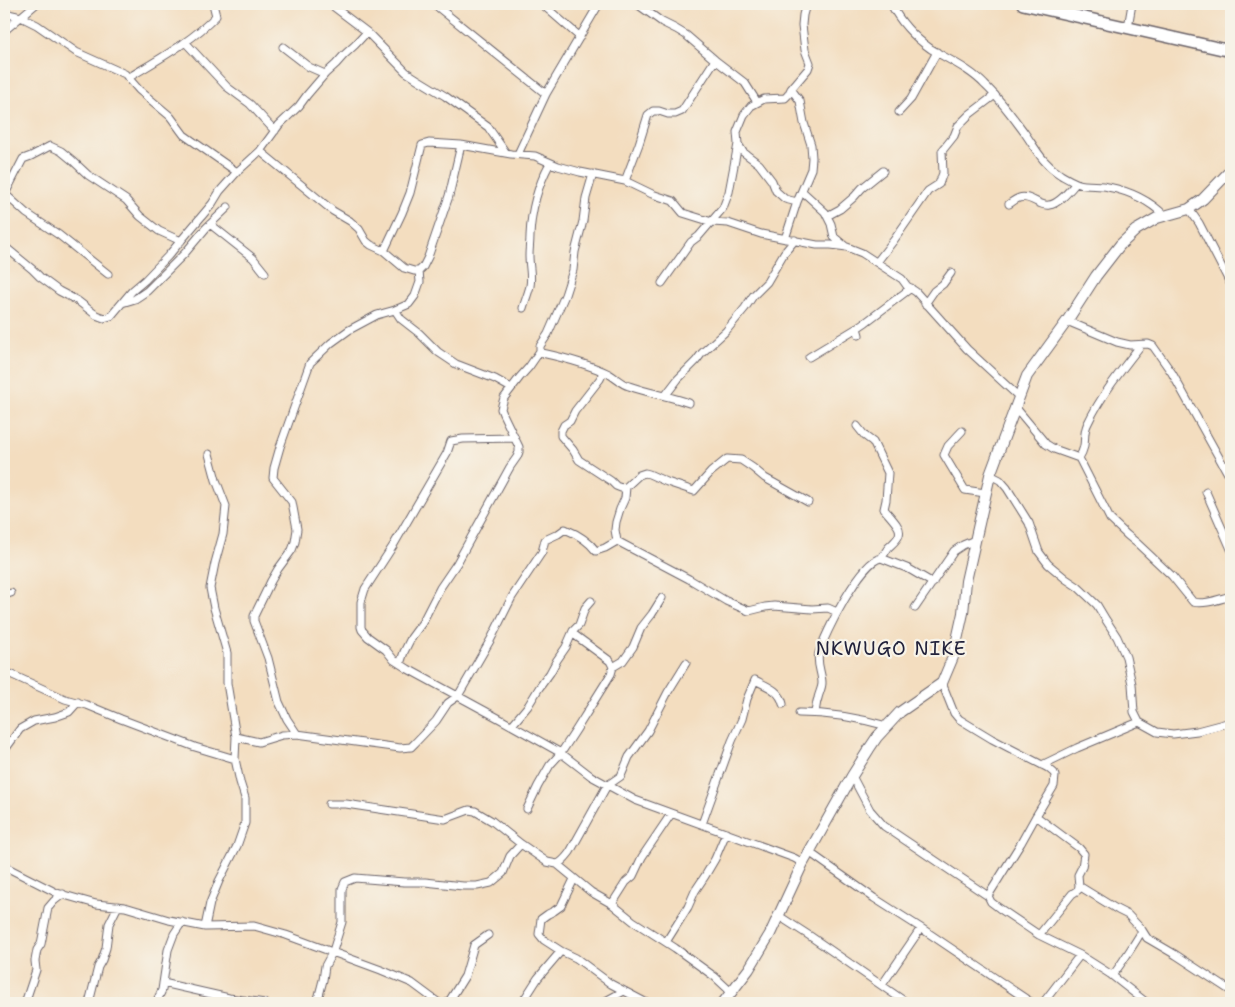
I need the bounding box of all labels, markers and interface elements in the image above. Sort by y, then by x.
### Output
district label: NKWUGO NIKE [815,636,967,661]

